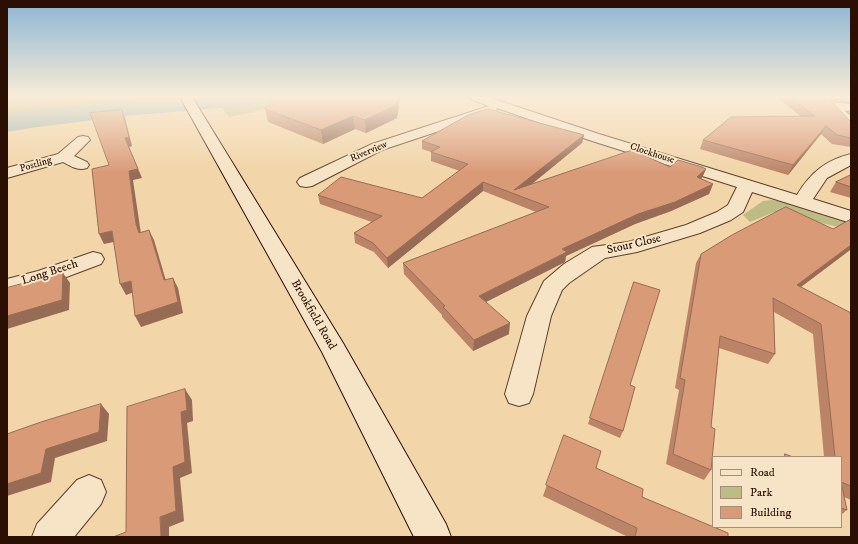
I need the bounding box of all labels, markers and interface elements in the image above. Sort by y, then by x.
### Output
street label: Riverview [349,139,389,165]
street label: Clockhouse [628,141,676,167]
street label: Postling [19,155,53,175]
street label: Stour Close [606,232,662,258]
street label: Long Beech [20,257,80,289]
street label: Brookfield Road [287,277,339,353]
legend [712,456,842,528]
text: Road [750,465,775,480]
text: Park [750,485,772,500]
text: Building [750,505,791,520]

